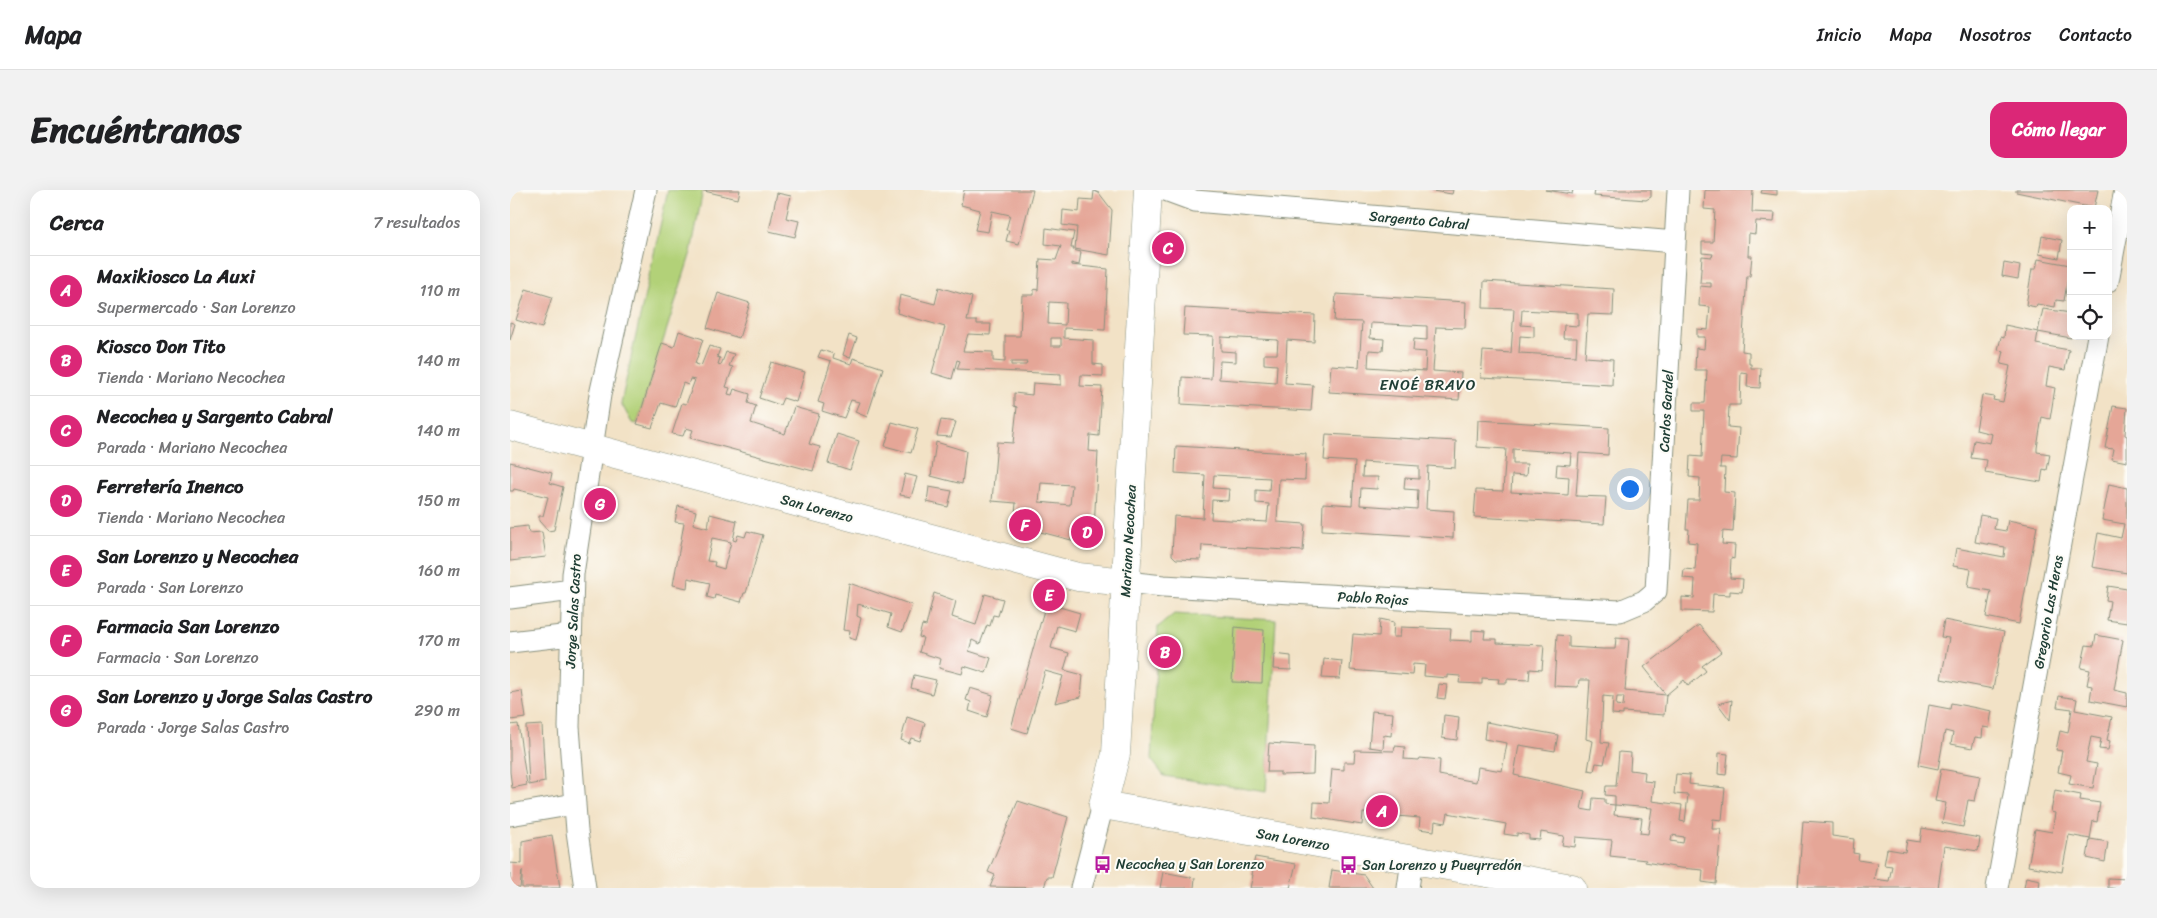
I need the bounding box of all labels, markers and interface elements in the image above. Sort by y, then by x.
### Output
text: Mapa [25,14,81,56]
text: Inicio [1817,19,1862,51]
text: Mapa [1890,19,1932,51]
text: Nosotros [1960,19,2031,51]
text: Contacto [2059,19,2132,51]
text: Encuéntranos [30,99,241,161]
button: Cómo llegar [1990,102,2127,158]
text: Cerca [50,204,104,242]
street label: Sargento Cabral [1368,204,1471,237]
map controls [2067,205,2112,340]
button: + [2067,205,2112,250]
text: 7 resultados [373,208,460,237]
pin: C [1152,229,1184,267]
button: − [2067,250,2112,295]
text: Maxikiosco La Auxi [97,260,255,293]
text: A [61,276,71,305]
text: 110 m [420,276,460,305]
text: Supermercado · San Lorenzo [97,293,296,322]
button: locate [2067,295,2112,340]
text: Kiosco Don Tito [97,330,225,363]
text: B [61,346,71,375]
text: 140 m [417,346,460,375]
text: Tienda · Mariano Necochea [97,363,285,392]
street label: Carlos Gardel [1652,368,1681,453]
district label: ENOÉ BRAVO [1380,372,1476,398]
text: Necochea y Sargento Cabral [97,400,332,433]
text: C [61,416,71,445]
text: 140 m [417,416,460,445]
text: Parada · Mariano Necochea [97,433,287,462]
text: Ferretería Inenco [97,470,244,503]
your location [1617,476,1643,502]
street label: Mariano Necochea [1113,483,1144,598]
pin: G [584,485,616,523]
text: D [61,486,71,515]
text: 150 m [417,486,460,515]
street label: San Lorenzo [778,487,856,530]
text: Tienda · Mariano Necochea [97,503,285,532]
pin: F [1009,506,1041,544]
pin: D [1071,513,1103,551]
text: San Lorenzo y Necochea [97,540,298,573]
street label: Jorge Salas Castro [558,553,589,670]
street label: Gregorio Las Heras [2026,553,2071,671]
text: E [62,556,70,585]
text: 160 m [417,556,460,585]
text: Parada · San Lorenzo [97,573,243,602]
pin: E [1033,576,1065,614]
street label: Pablo Rojas [1337,584,1410,613]
text: Farmacia San Lorenzo [97,610,279,643]
text: F [62,626,70,655]
text: 170 m [417,626,460,655]
pin: B [1149,633,1181,671]
text: Farmacia · San Lorenzo [97,643,259,672]
text: San Lorenzo y Jorge Salas Castro [97,680,372,713]
text: G [61,696,71,725]
text: 290 m [414,696,460,725]
text: Parada · Jorge Salas Castro [97,713,289,742]
pin: A [1366,792,1398,830]
street label: San Lorenzo [1254,821,1332,858]
place label: Necochea y San Lorenzo [1116,852,1264,877]
place label: San Lorenzo y Pueyrredón [1362,853,1522,878]
bus stop icon: Necochea y San Lorenzo [1092,854,1112,874]
bus stop icon: San Lorenzo y Pueyrredón [1338,855,1358,875]

